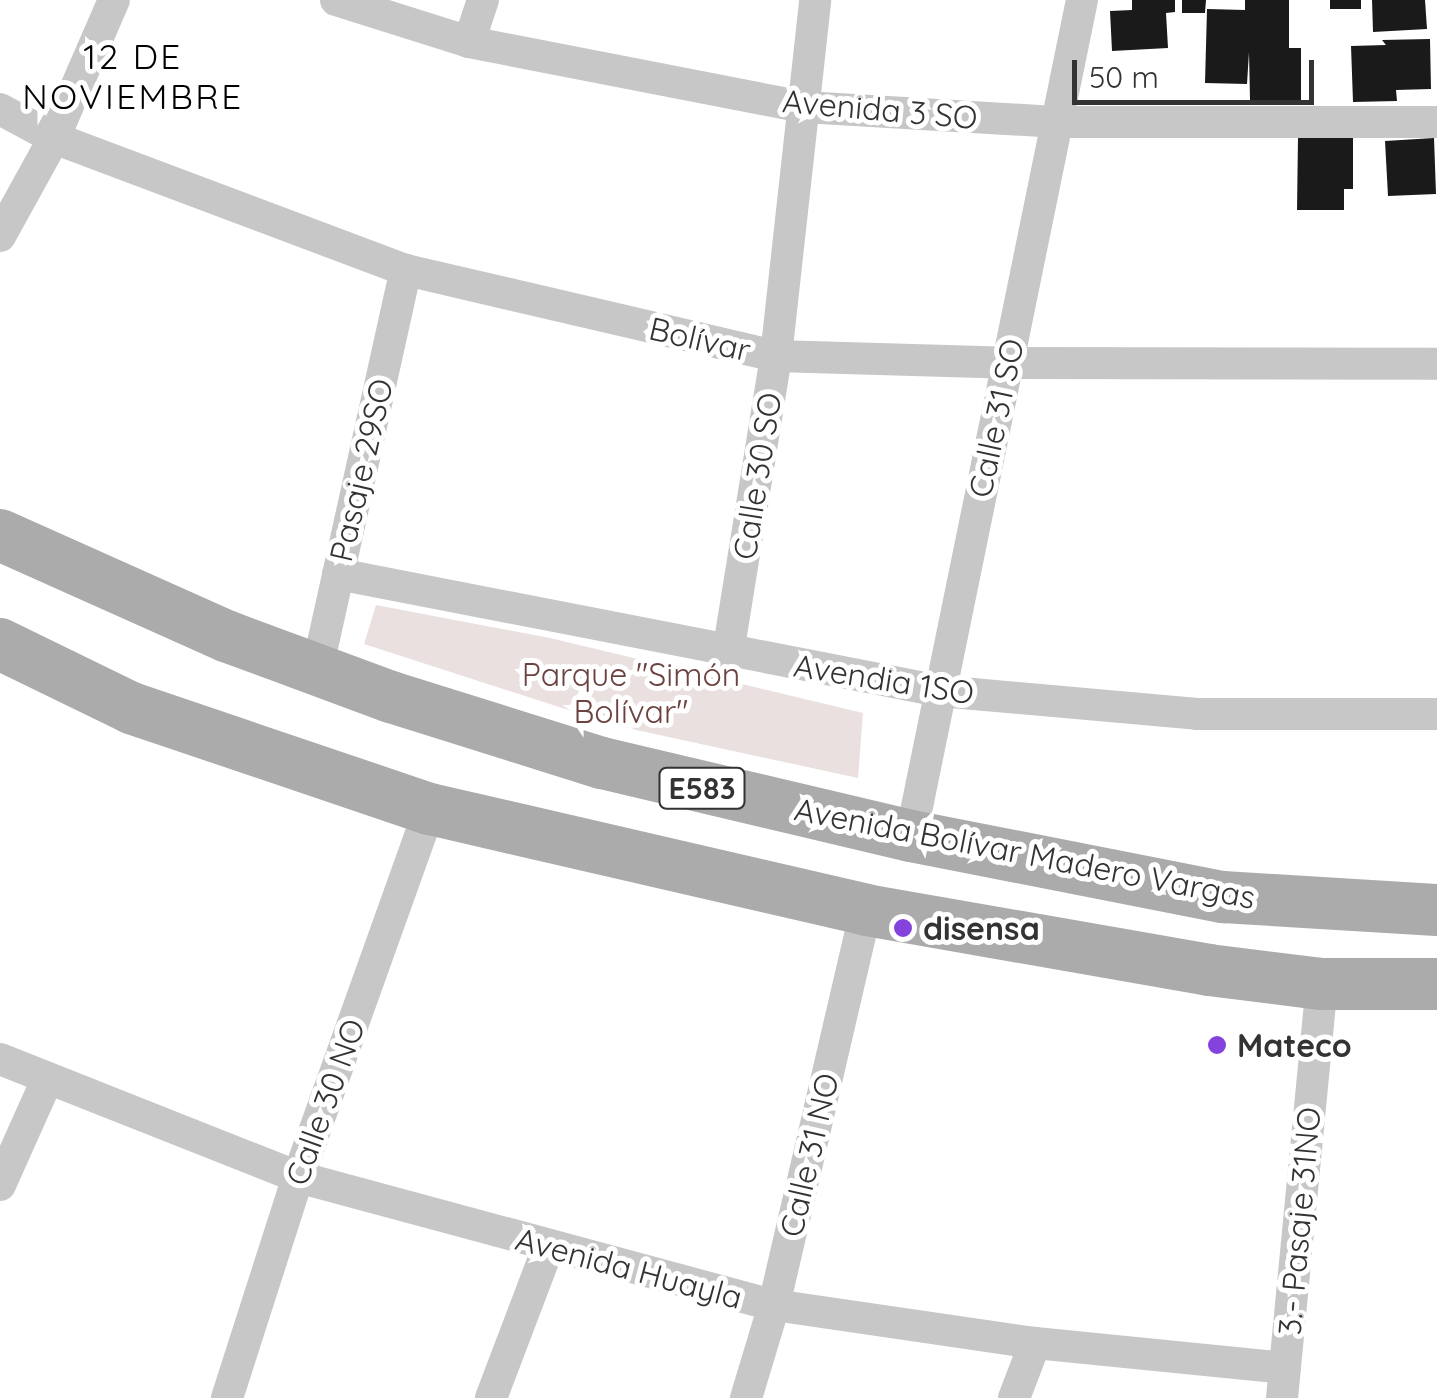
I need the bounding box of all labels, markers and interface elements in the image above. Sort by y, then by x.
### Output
district label: 12 DE NOVIEMBRE [22,35,244,117]
scale bar [1077,40,1320,102]
text: 50 m [1089,58,1159,96]
street label: Avenida 3 SO [781,81,979,137]
street label: Bolívar [646,309,754,369]
street label: Calle 31 SO [960,335,1032,501]
street label: Pasaje 29SO [321,375,401,565]
street label: Calle 30 SO [725,390,789,562]
street label: Avendia 1SO [791,646,977,712]
park label: Parque "Simón Bolívar" [522,656,740,731]
road number: E583 [657,763,747,813]
street label: Avenida Bolívar Madero Vargas [791,789,1259,917]
place label: disensa [923,909,1040,947]
marker: disensa [892,917,914,939]
street label: Calle 30 NO [277,1014,373,1190]
place label: Mateco [1237,1026,1352,1064]
marker: Mateco [1206,1034,1228,1056]
street label: Calle 31 NO [772,1069,846,1241]
street label: 3.- Pasaje 31NO [1270,1105,1328,1337]
street label: Avenida Huayla [511,1219,747,1317]

